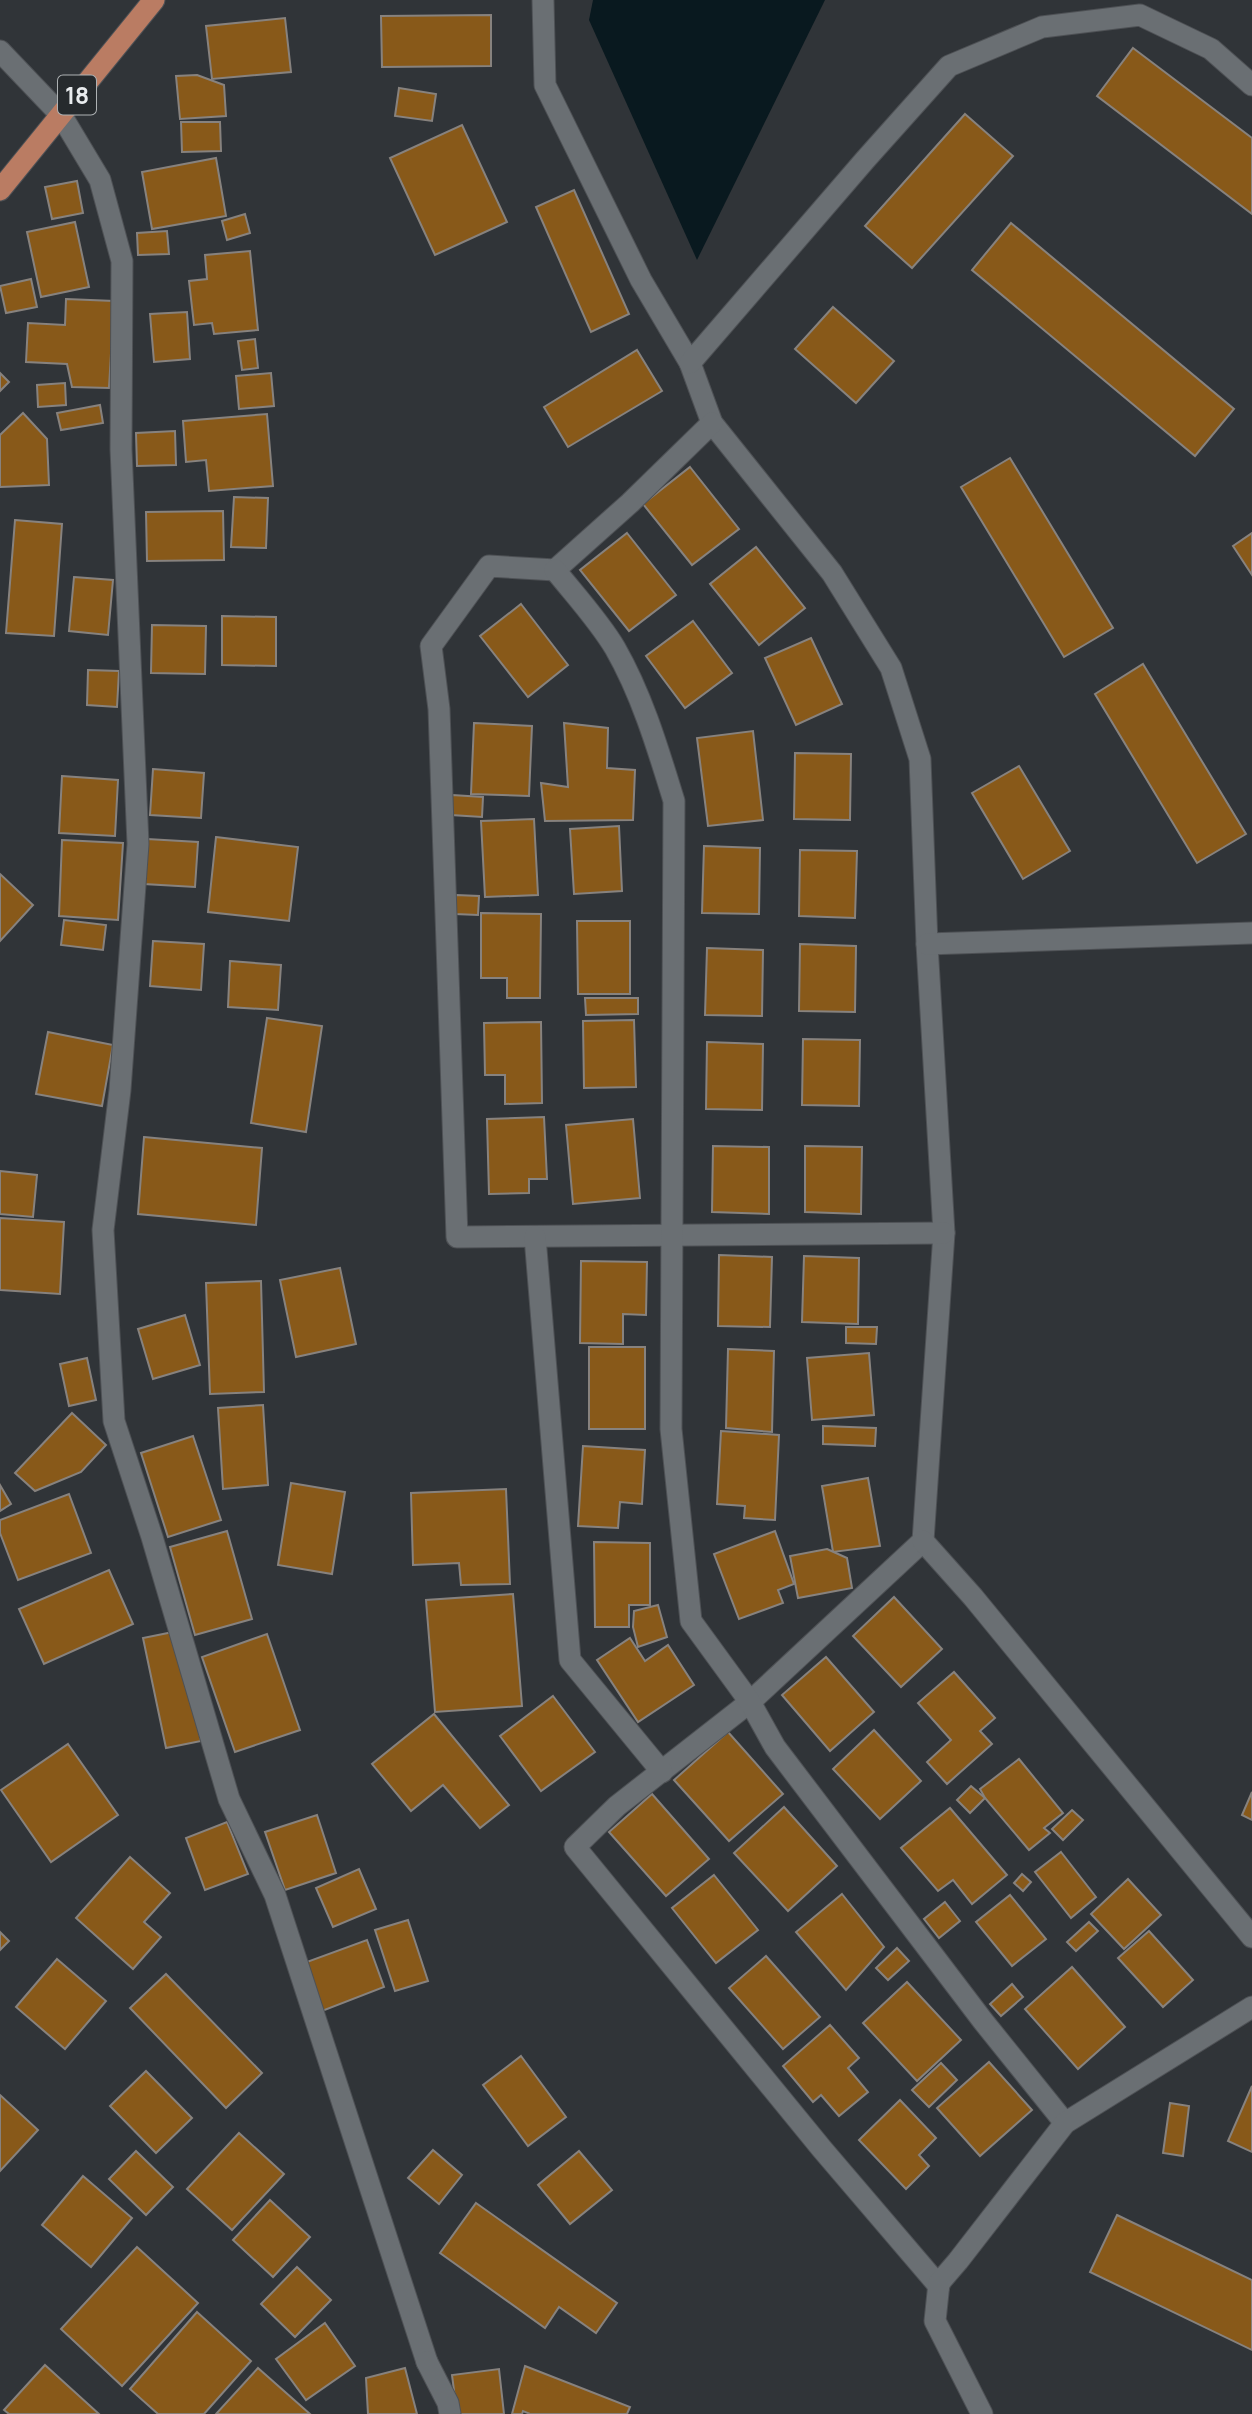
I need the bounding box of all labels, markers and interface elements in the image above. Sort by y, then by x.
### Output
road number: 18 [58,76,96,114]

